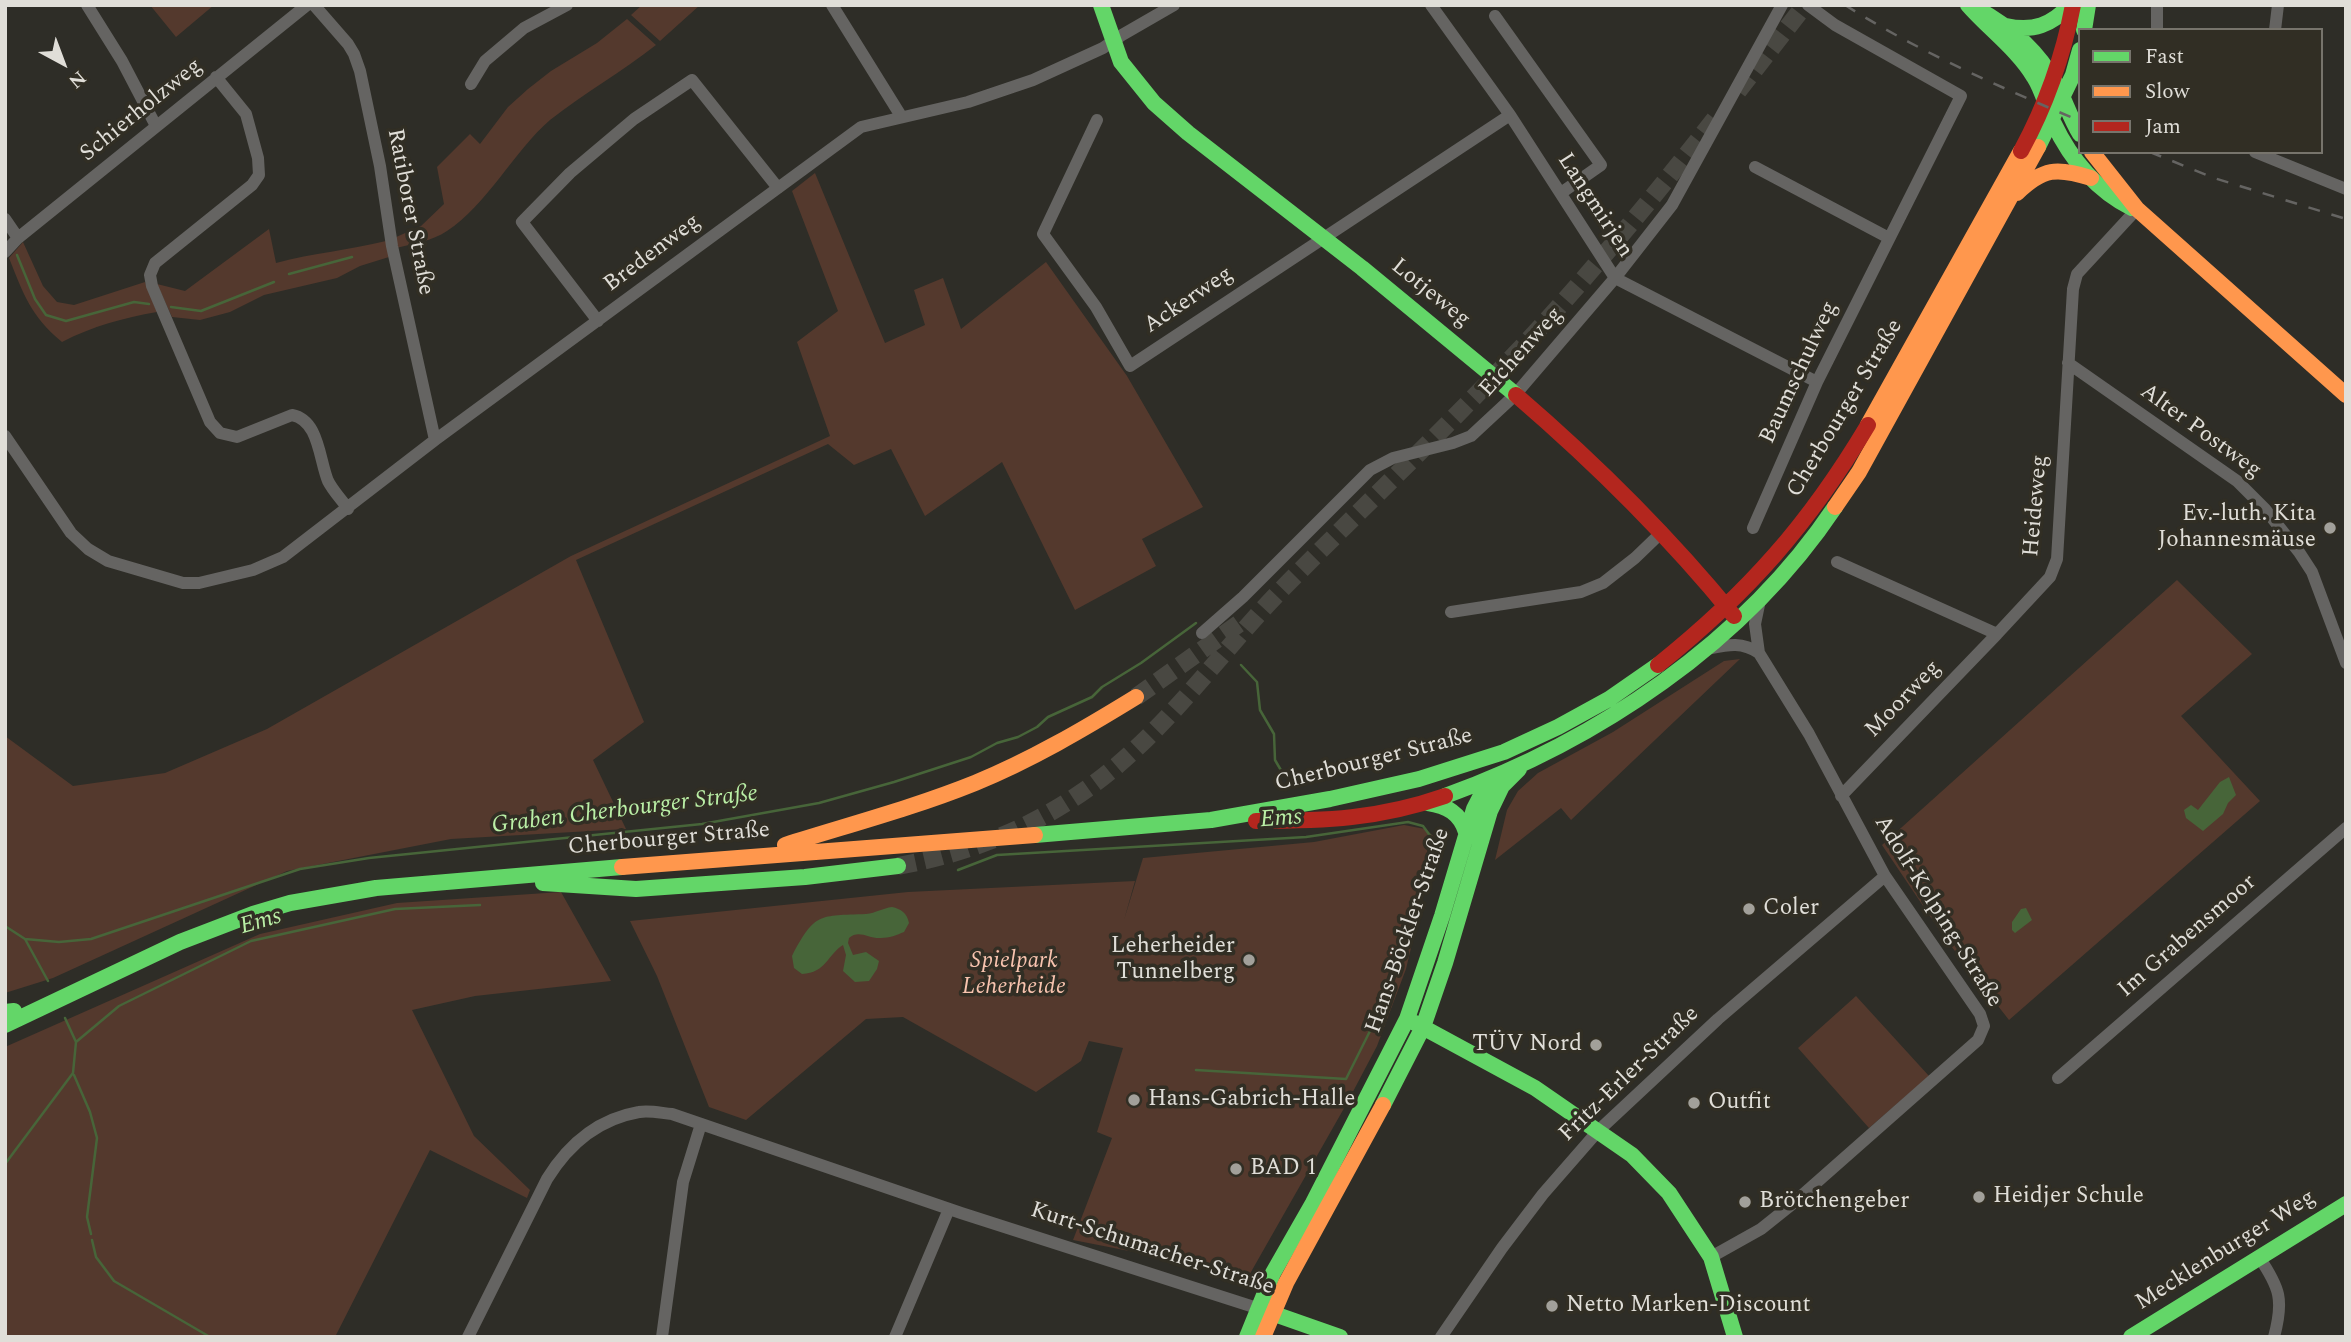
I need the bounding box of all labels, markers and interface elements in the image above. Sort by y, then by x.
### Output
north arrow [28,28,98,98]
legend [2078,28,2323,154]
text: Fast [2145,41,2184,73]
street label: Schierholzweg [75,53,209,169]
text: N [62,63,92,95]
text: Slow [2145,76,2189,108]
text: Jam [2145,111,2181,143]
street label: Ratiborer Straße [379,126,439,298]
street label: Langmirjen [1550,149,1638,263]
street label: Bredenweg [599,209,707,299]
street label: Lotjeweg [1385,254,1475,334]
street label: Ackerweg [1139,261,1239,341]
street label: Baumschulweg [1755,297,1845,449]
street label: Eichenweg [1474,302,1570,404]
street label: Cherbourger Straße [1782,315,1910,503]
street label: Alter Postweg [2134,379,2266,485]
street label: Heideweg [2019,454,2055,558]
place label: Ev.-luth. Kita Johannesmäuse [2158,501,2316,555]
marker: Ev.-luth. Kita Johannesmäuse [2322,520,2338,536]
street label: Moorweg [1860,655,1948,745]
street label: Cherbourger Straße [1272,723,1476,799]
water label: Graben Cherbourger Straße [490,780,760,842]
water label: Ems [1259,804,1303,836]
street label: Adolf-Kolping-Straße [1867,811,2007,1013]
street label: Cherbourger Straße [567,817,771,863]
street label: Hans-Böckler-Straße [1361,825,1457,1037]
street label: Im Grabensmoor [2113,870,2263,1004]
place label: Coler [1763,895,1819,923]
marker: Coler [1741,901,1757,917]
water label: Ems [237,903,285,943]
place label: Leherheider Tunnelberg [1111,933,1235,987]
park label: Spielpark Leherheide [962,948,1066,1002]
marker: Leherheider Tunnelberg [1241,952,1257,968]
street label: Fritz-Erler-Straße [1554,1001,1706,1149]
place label: TÜV Nord [1472,1031,1582,1059]
marker: TÜV Nord [1588,1037,1604,1053]
place label: Hans-Gabrich-Halle [1148,1086,1355,1114]
place label: Outfit [1708,1089,1771,1117]
marker: Hans-Gabrich-Halle [1126,1092,1142,1108]
marker: Outfit [1686,1095,1702,1111]
place label: BAD 1 [1250,1155,1317,1183]
marker: BAD 1 [1228,1161,1244,1177]
place label: Heidjer Schule [1993,1183,2144,1211]
street label: Mecklenburger Weg [2131,1184,2321,1318]
place label: Brötchengeber [1759,1188,1909,1216]
marker: Heidjer Schule [1971,1189,1987,1205]
marker: Brötchengeber [1737,1194,1753,1210]
street label: Kurt-Schumacher-Straße [1027,1198,1277,1302]
place label: Netto Marken-Discount [1566,1292,1811,1320]
marker: Netto Marken-Discount [1544,1298,1560,1314]

